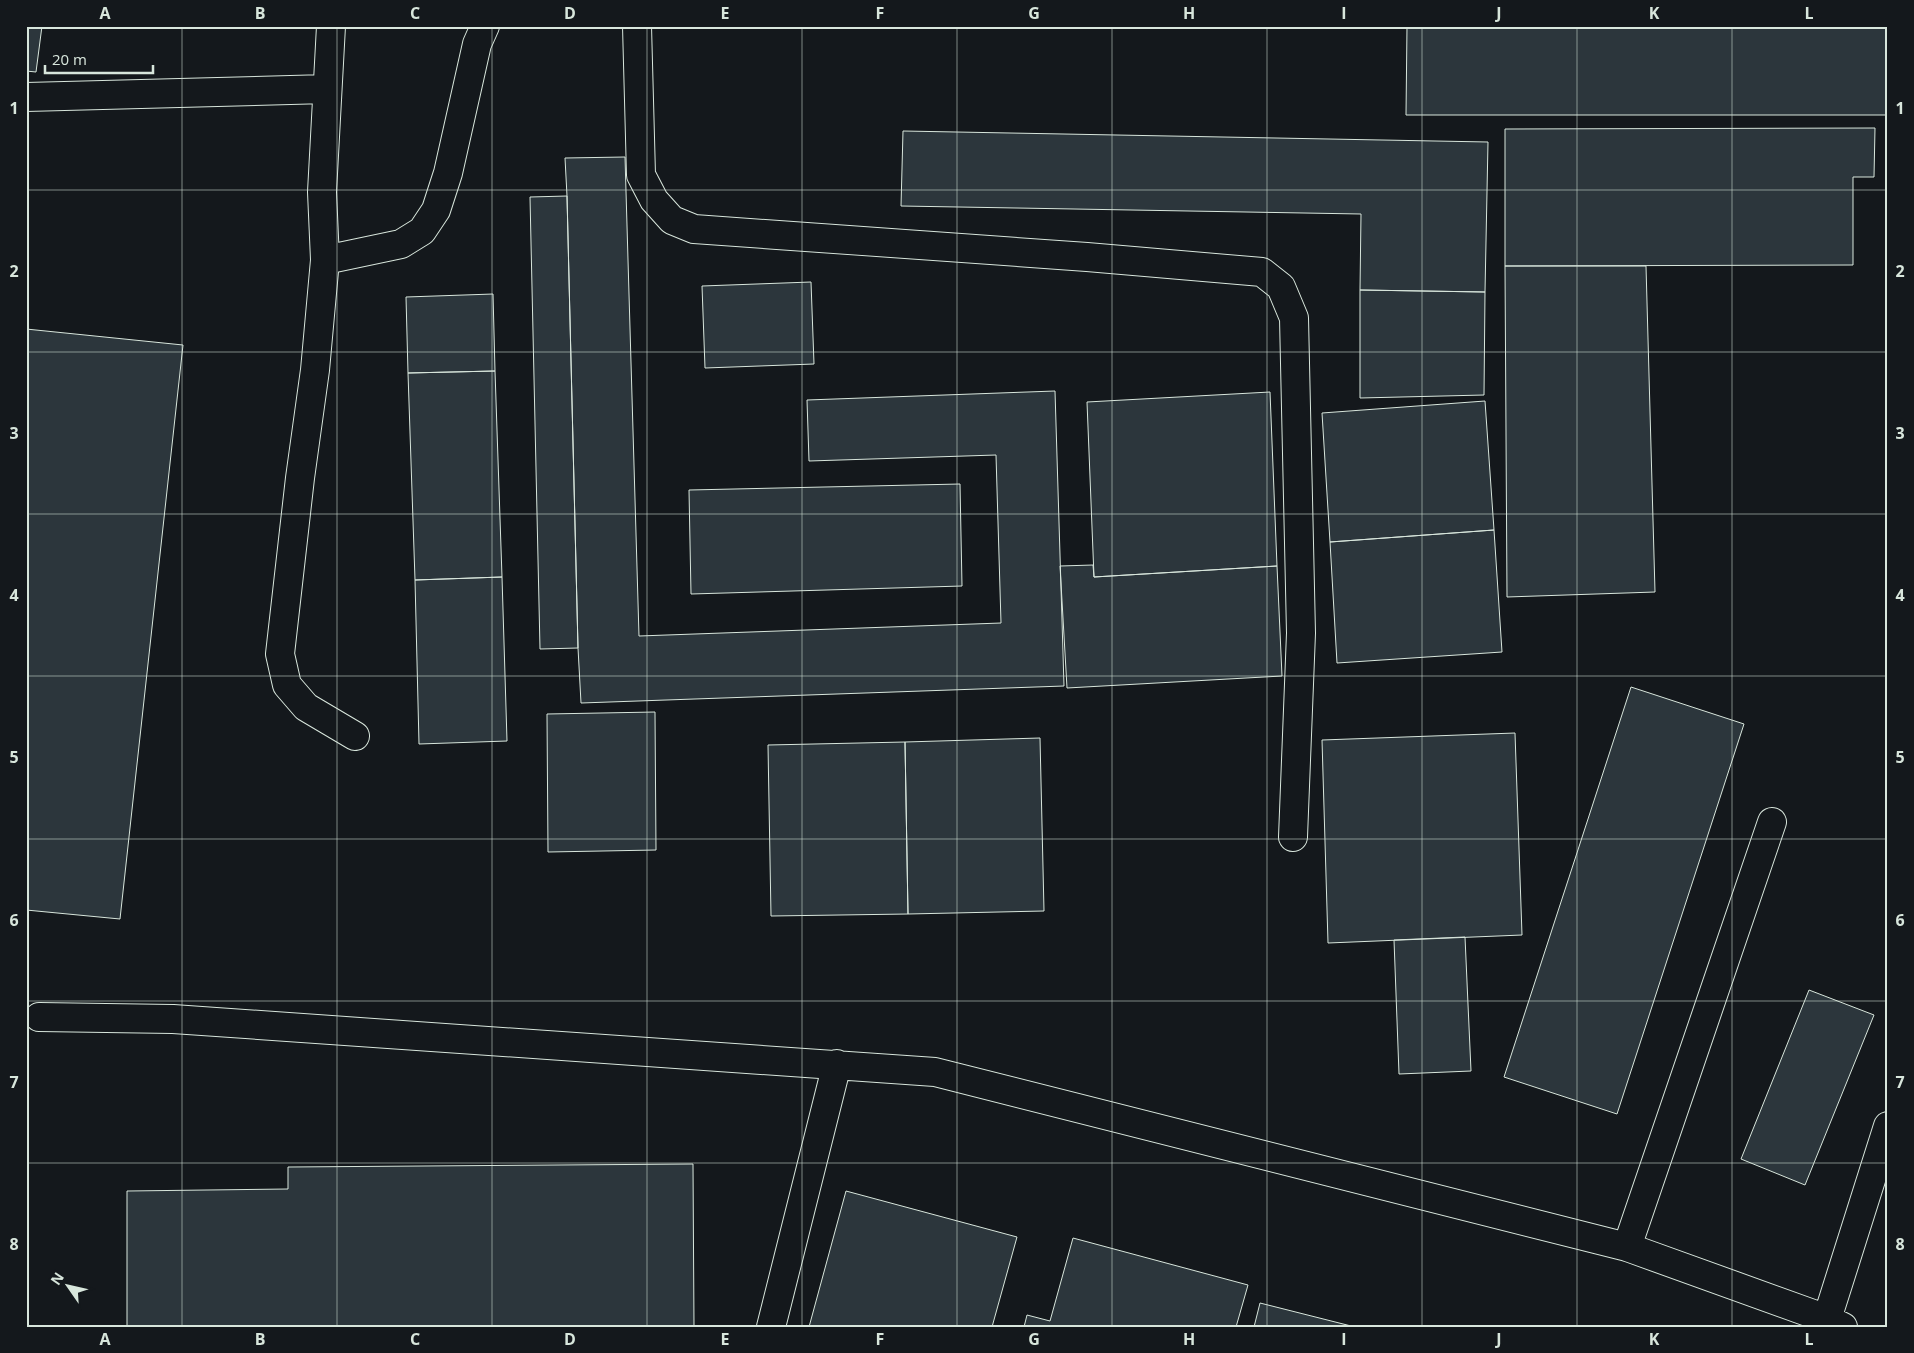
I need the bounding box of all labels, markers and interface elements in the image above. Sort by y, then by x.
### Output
text: A [99,2,111,24]
text: B [255,2,265,24]
text: C [410,2,420,24]
text: D [564,2,576,24]
text: E [721,2,730,24]
text: F [876,2,884,24]
text: G [1028,2,1040,24]
text: H [1183,2,1195,24]
text: I [1341,2,1347,24]
text: J [1494,2,1502,24]
text: K [1649,2,1660,24]
text: L [1804,2,1814,24]
scale bar [45,42,152,74]
text: 20 m [52,49,87,69]
text: 1 [9,97,19,119]
text: 1 [1895,97,1905,119]
text: 2 [9,260,19,282]
text: 2 [1895,260,1905,282]
text: 3 [9,422,19,444]
text: 3 [1895,422,1905,444]
text: 4 [9,584,19,606]
text: 4 [1895,584,1905,606]
text: 5 [9,746,19,768]
text: 5 [1895,746,1905,768]
text: 6 [9,909,19,931]
text: 6 [1895,909,1905,931]
text: 7 [9,1071,19,1093]
text: 7 [1895,1071,1905,1093]
text: 8 [9,1233,19,1255]
text: 8 [1895,1233,1905,1255]
north arrow [42,1260,92,1310]
text: N [46,1268,68,1288]
text: A [99,1328,111,1350]
text: B [255,1328,265,1350]
text: C [410,1328,420,1350]
text: D [564,1328,576,1350]
text: E [721,1328,730,1350]
text: F [876,1328,884,1350]
text: G [1028,1328,1040,1350]
text: H [1183,1328,1195,1350]
text: I [1341,1328,1347,1350]
text: J [1494,1328,1502,1350]
text: K [1649,1328,1660,1350]
text: L [1804,1328,1814,1350]

